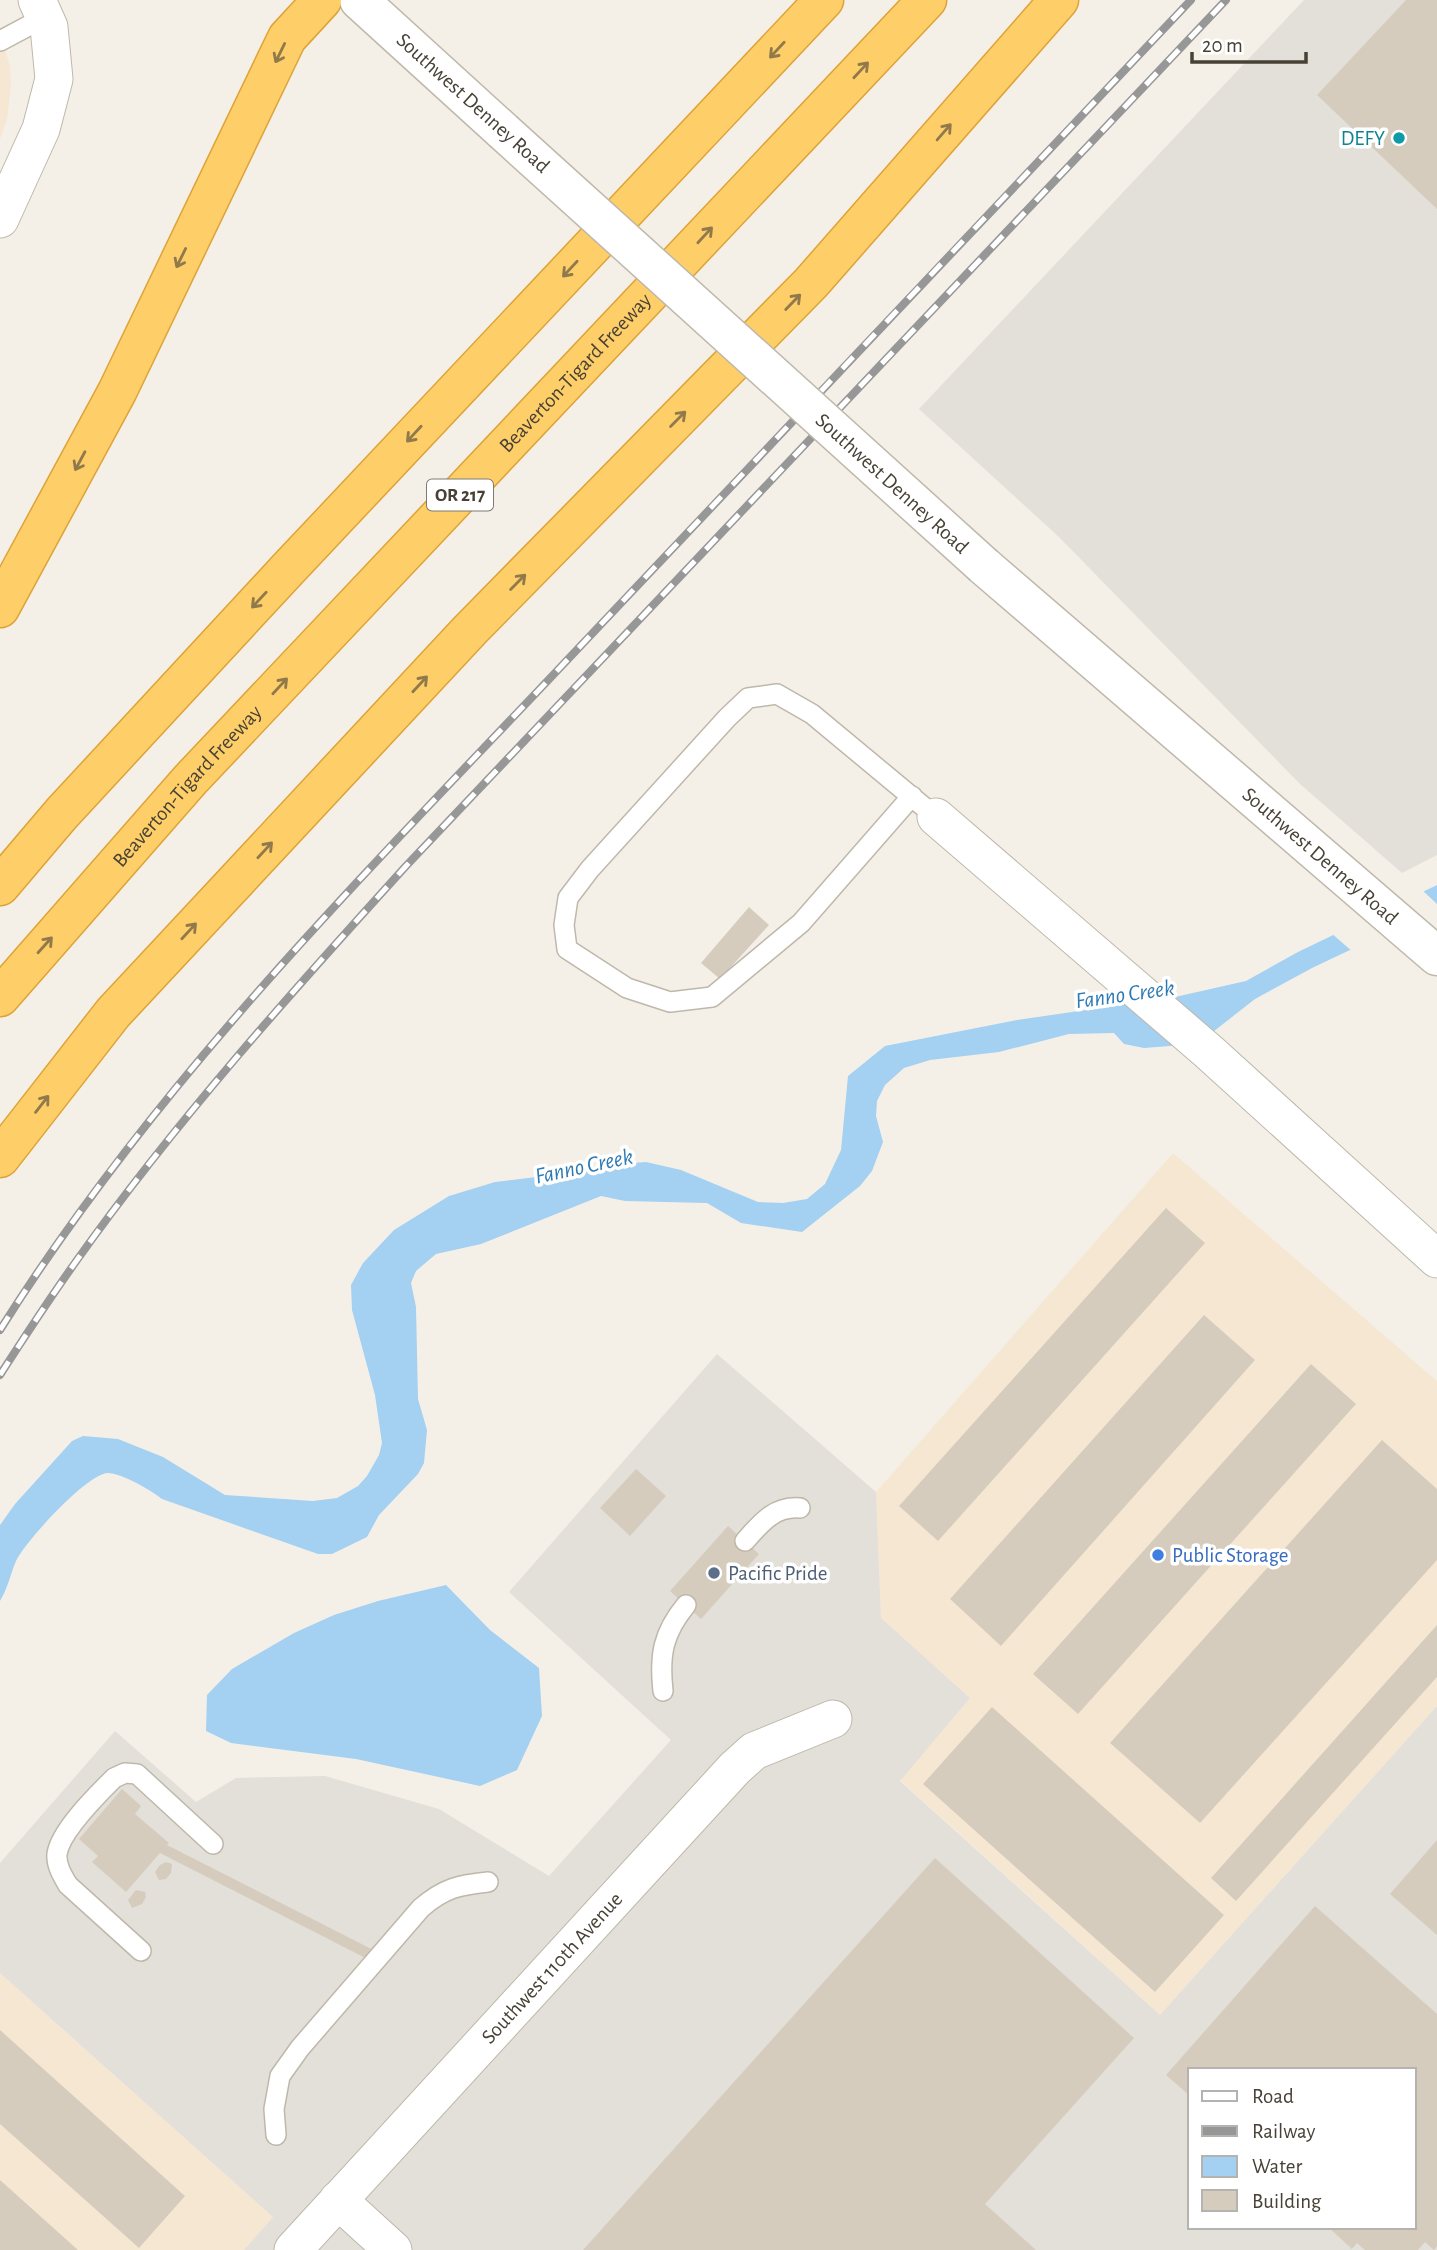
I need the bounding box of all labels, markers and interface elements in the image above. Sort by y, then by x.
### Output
scale bar [1192,21,1306,65]
street label: Southwest Denney Road [392,29,554,177]
text: 20 m [1202,35,1243,56]
one-way arrow [768,41,785,58]
one-way arrow [273,42,286,63]
one-way arrow [853,61,869,79]
one-way arrow [936,123,952,141]
place label: DEFY [1341,128,1385,149]
marker: DEFY [1391,130,1407,146]
one-way arrow [696,227,713,244]
one-way arrow [174,247,188,268]
one-way arrow [562,260,579,277]
street label: Beaverton-Tigard Freeway [495,289,655,456]
one-way arrow [785,294,802,311]
street label: Southwest Denney Road [812,409,973,557]
one-way arrow [669,411,686,428]
one-way arrow [406,425,423,442]
one-way arrow [72,450,86,471]
road number: OR 217 [427,480,493,510]
one-way arrow [510,573,527,590]
one-way arrow [250,591,267,608]
one-way arrow [412,676,429,693]
one-way arrow [271,678,288,695]
street label: Beaverton-Tigard Freeway [109,701,265,871]
street label: Southwest Denney Road [1239,783,1402,928]
one-way arrow [256,842,273,859]
one-way arrow [181,922,197,940]
one-way arrow [37,936,53,954]
water label: Fanno Creek [1074,977,1176,1013]
one-way arrow [35,1095,50,1113]
water label: Fanno Creek [533,1145,635,1189]
place label: Public Storage [1172,1545,1289,1566]
marker: Public Storage [1150,1547,1166,1563]
place label: Pacific Pride [728,1563,827,1584]
marker: Pacific Pride [706,1565,722,1581]
street label: Southwest 110th Avenue [477,1888,626,2047]
legend [1188,2068,1416,2229]
text: Road [1252,2086,1294,2107]
text: Railway [1252,2121,1315,2142]
text: Water [1252,2156,1302,2177]
text: Building [1252,2191,1322,2212]

